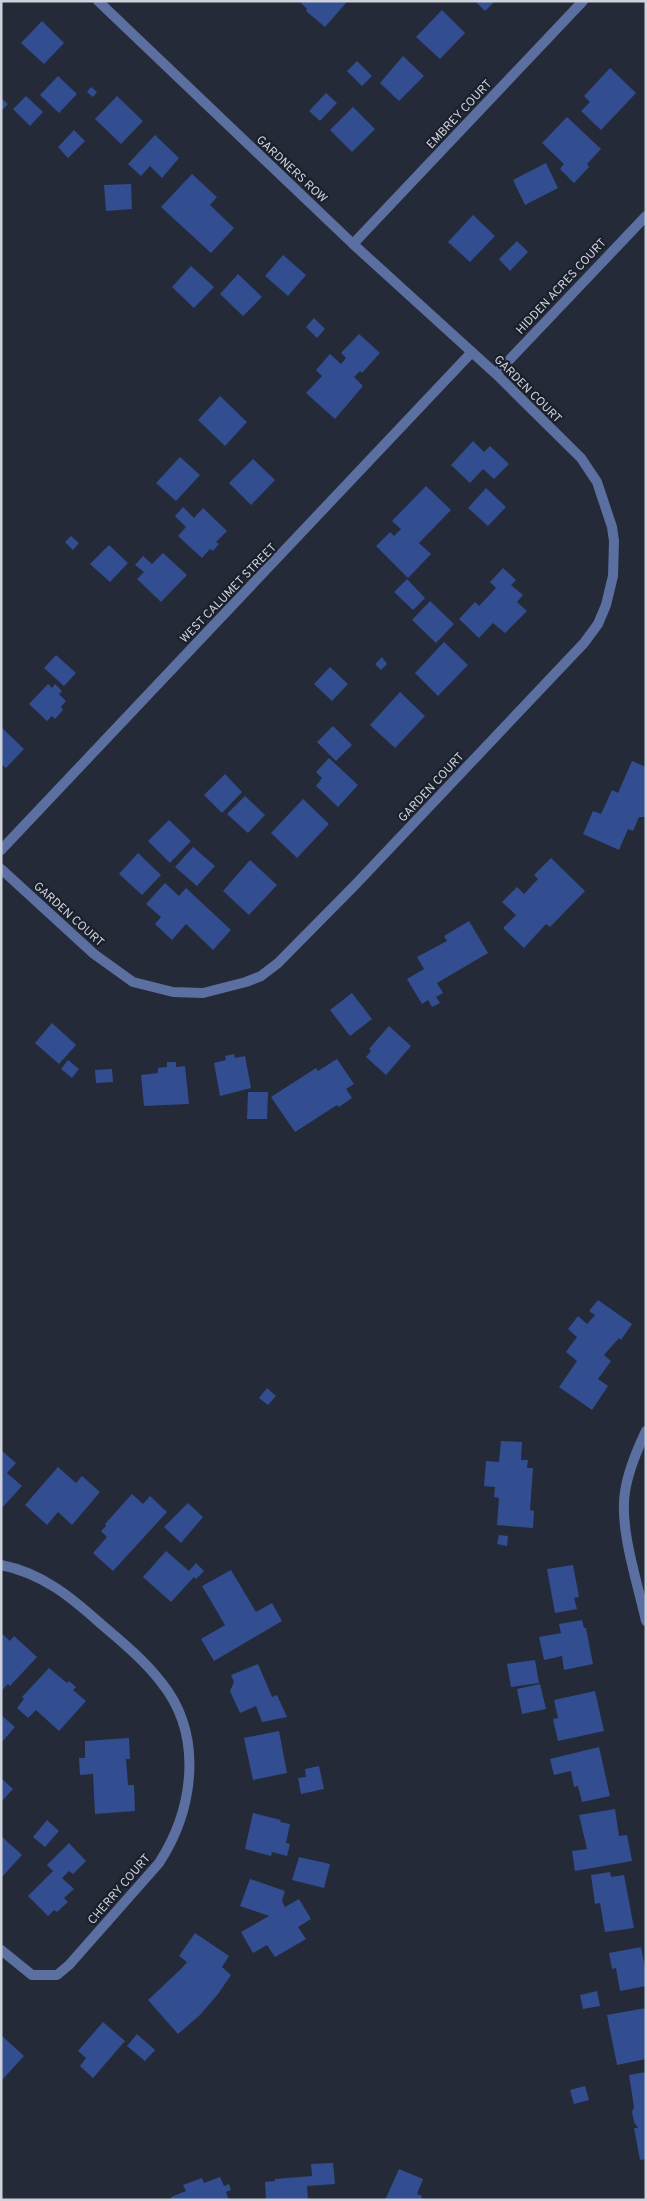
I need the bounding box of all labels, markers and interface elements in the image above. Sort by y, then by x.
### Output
street label: EMBREY COURT [424,77,496,153]
street label: GARDNERS ROW [252,133,330,207]
street label: HIDDEN ACRES COURT [513,235,610,338]
street label: GARDEN COURT [490,352,565,427]
street label: WEST CALUMET STREET [177,540,281,647]
street label: GARDEN COURT [395,749,468,826]
street label: GARDEN COURT [30,879,107,951]
street label: CHERRY COURT [85,1851,155,1928]

